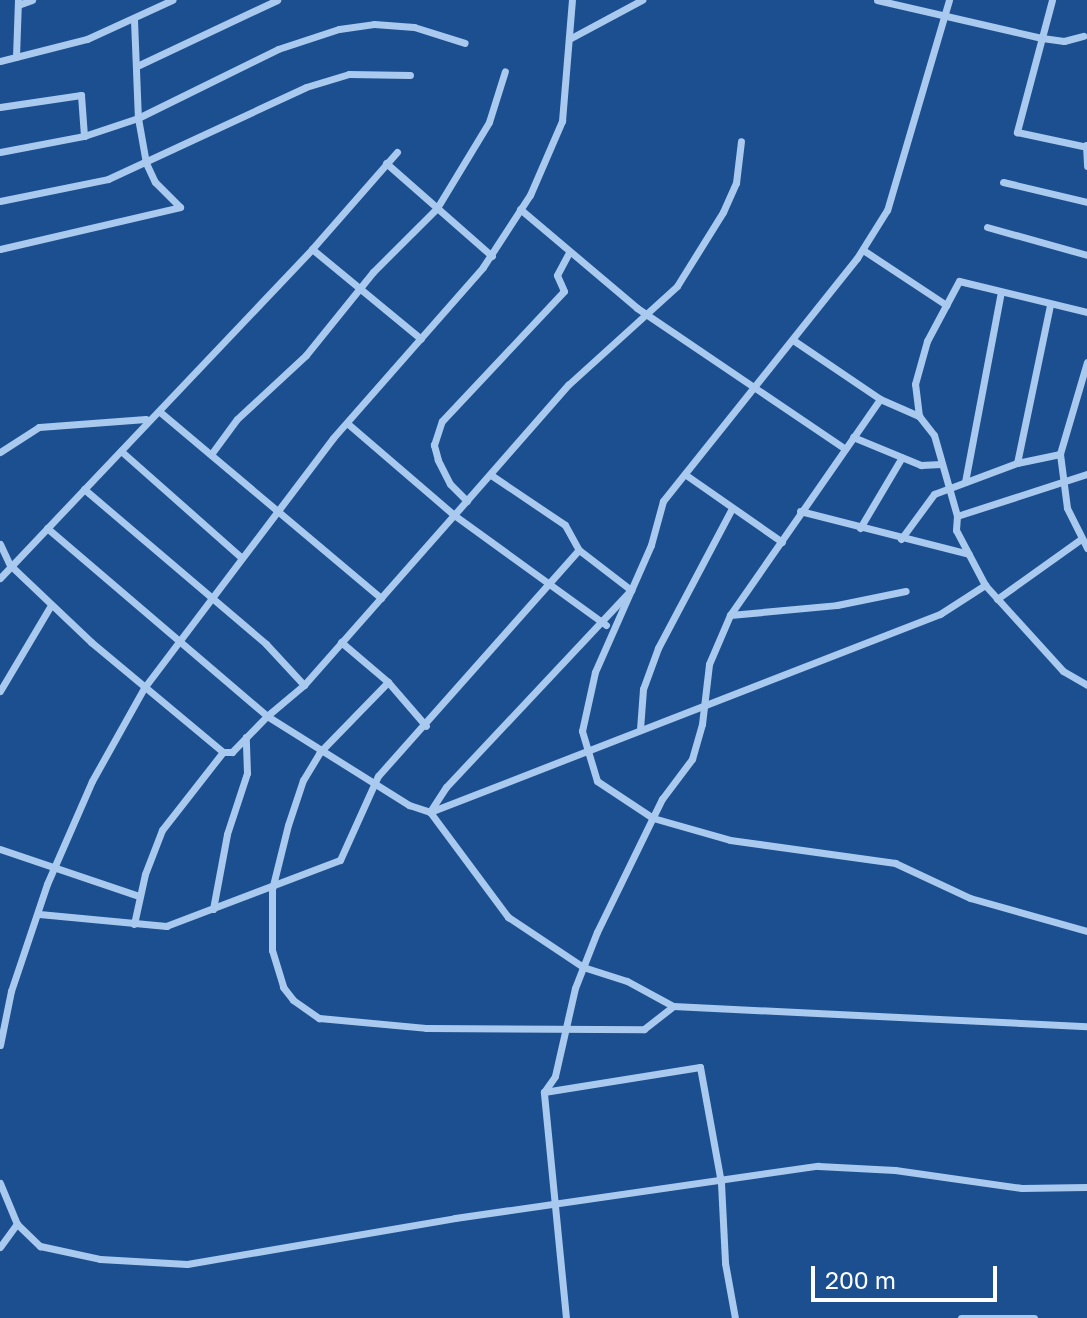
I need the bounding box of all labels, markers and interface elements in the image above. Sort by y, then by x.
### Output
scale bar [815,1250,1001,1300]
text: 200 m [825,1265,896,1294]

